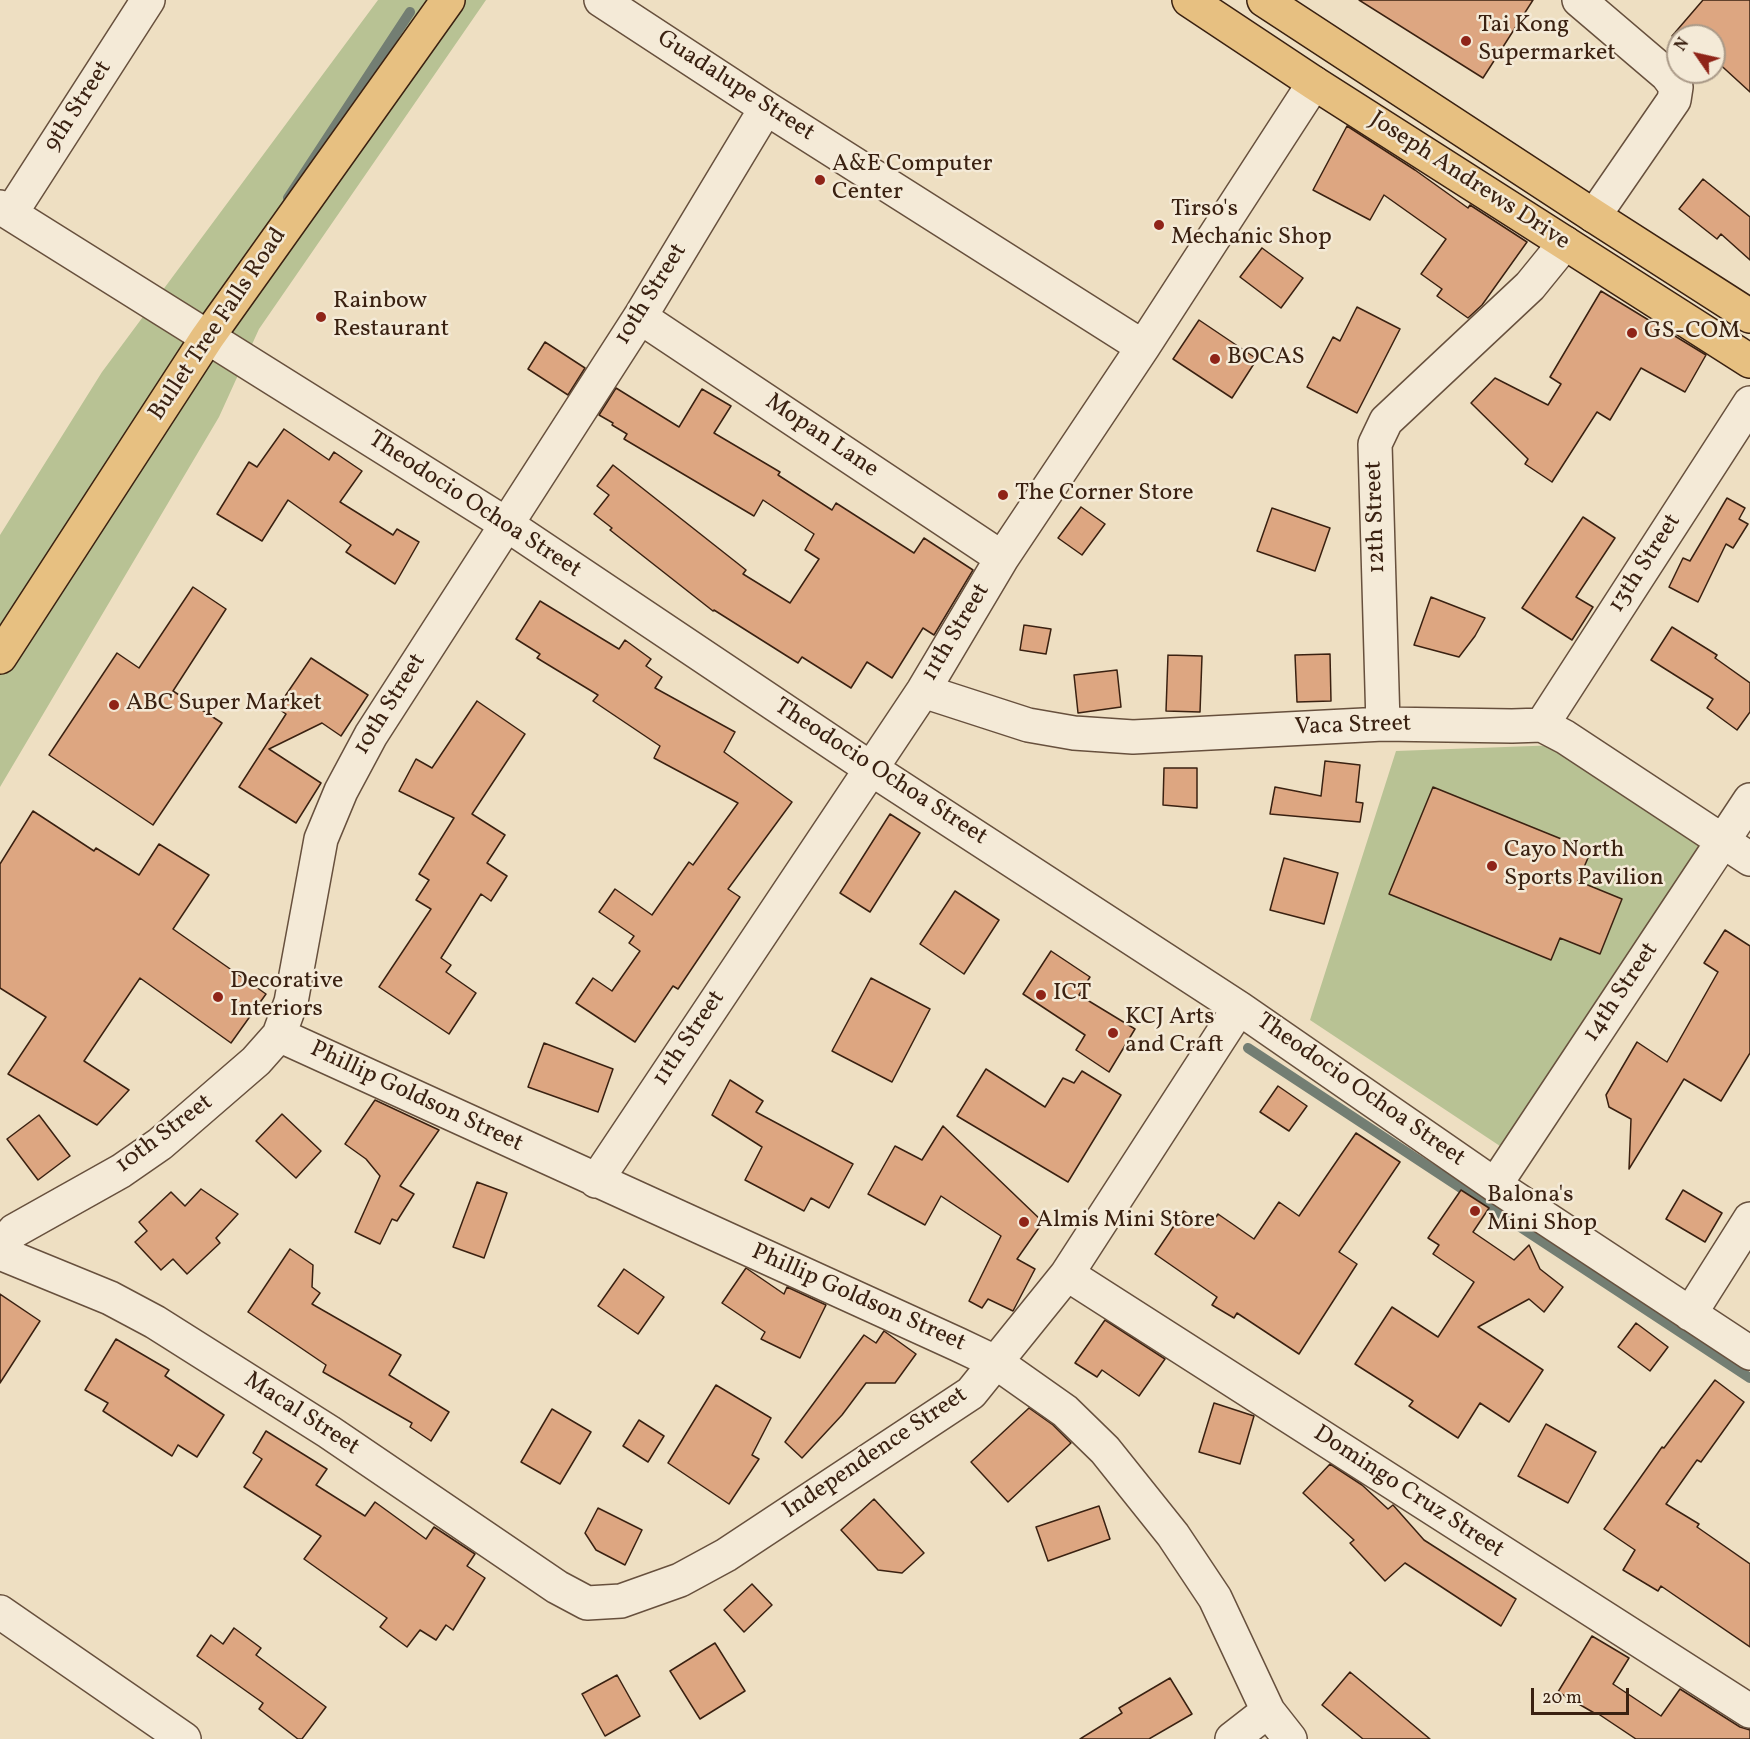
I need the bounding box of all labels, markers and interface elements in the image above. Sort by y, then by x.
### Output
place label: Tai Kong Supermarket [1478,13,1616,69]
north arrow [1666,24,1726,84]
street label: Guadalupe Street [651,25,819,149]
marker: Tai Kong Supermarket [1459,34,1473,48]
text: N [1670,34,1695,56]
street label: 9th Street [39,56,119,158]
street label: Joseph Andrews Drive [1363,106,1575,258]
place label: A&E Computer Center [832,152,993,208]
marker: A&E Computer Center [813,173,827,187]
place label: Tirso's Mechanic Shop [1171,197,1332,253]
marker: Tirso's Mechanic Shop [1152,218,1166,232]
street label: Bullet Tree Falls Road [144,223,294,427]
street label: 10th Street [610,239,694,351]
place label: Rainbow Restaurant [333,289,449,345]
marker: Rainbow Restaurant [314,310,328,324]
place label: GS-COM [1644,319,1740,347]
marker: GS-COM [1625,326,1639,340]
place label: BOCAS [1227,345,1305,373]
marker: BOCAS [1208,352,1222,366]
street label: Mopan Lane [759,389,883,485]
street label: Theodocio Ochoa Street [362,426,586,586]
street label: 12th Street [1361,460,1393,574]
place label: The Corner Store [1015,481,1194,509]
marker: The Corner Store [996,488,1010,502]
street label: 13th Street [1603,509,1689,619]
street label: 11th Street [917,579,997,687]
street label: 10th Street [349,649,433,761]
place label: ABC Super Market [126,691,322,719]
street label: Theodocio Ochoa Street [768,693,992,853]
marker: ABC Super Market [107,698,121,712]
street label: Vaca Street [1294,711,1412,743]
place label: Cayo North Sports Pavilion [1504,838,1664,894]
marker: Cayo North Sports Pavilion [1485,859,1499,873]
street label: 14th Street [1578,938,1666,1048]
place label: Decorative Interiors [230,969,343,1025]
place label: ICT [1053,981,1091,1009]
street label: 11th Street [648,986,732,1092]
marker: ICT [1034,988,1048,1002]
marker: Decorative Interiors [211,990,225,1004]
place label: KCJ Arts and Craft [1125,1005,1224,1061]
street label: Theodocio Ochoa Street [1250,1008,1470,1174]
marker: KCJ Arts and Craft [1106,1026,1120,1040]
street label: Phillip Goldson Street [305,1036,527,1160]
street label: 10th Street [111,1089,219,1181]
place label: Balona's Mini Shop [1487,1183,1597,1239]
marker: Balona's Mini Shop [1468,1204,1482,1218]
place label: Almis Mini Store [1036,1208,1215,1236]
marker: Almis Mini Store [1017,1215,1031,1229]
street label: Phillip Goldson Street [746,1239,970,1359]
street label: Macal Street [238,1367,364,1463]
street label: Independence Street [778,1382,974,1526]
street label: Domingo Cruz Street [1307,1420,1509,1566]
scale bar [1534,1676,1632,1714]
text: 20 m [1542,1686,1582,1711]

